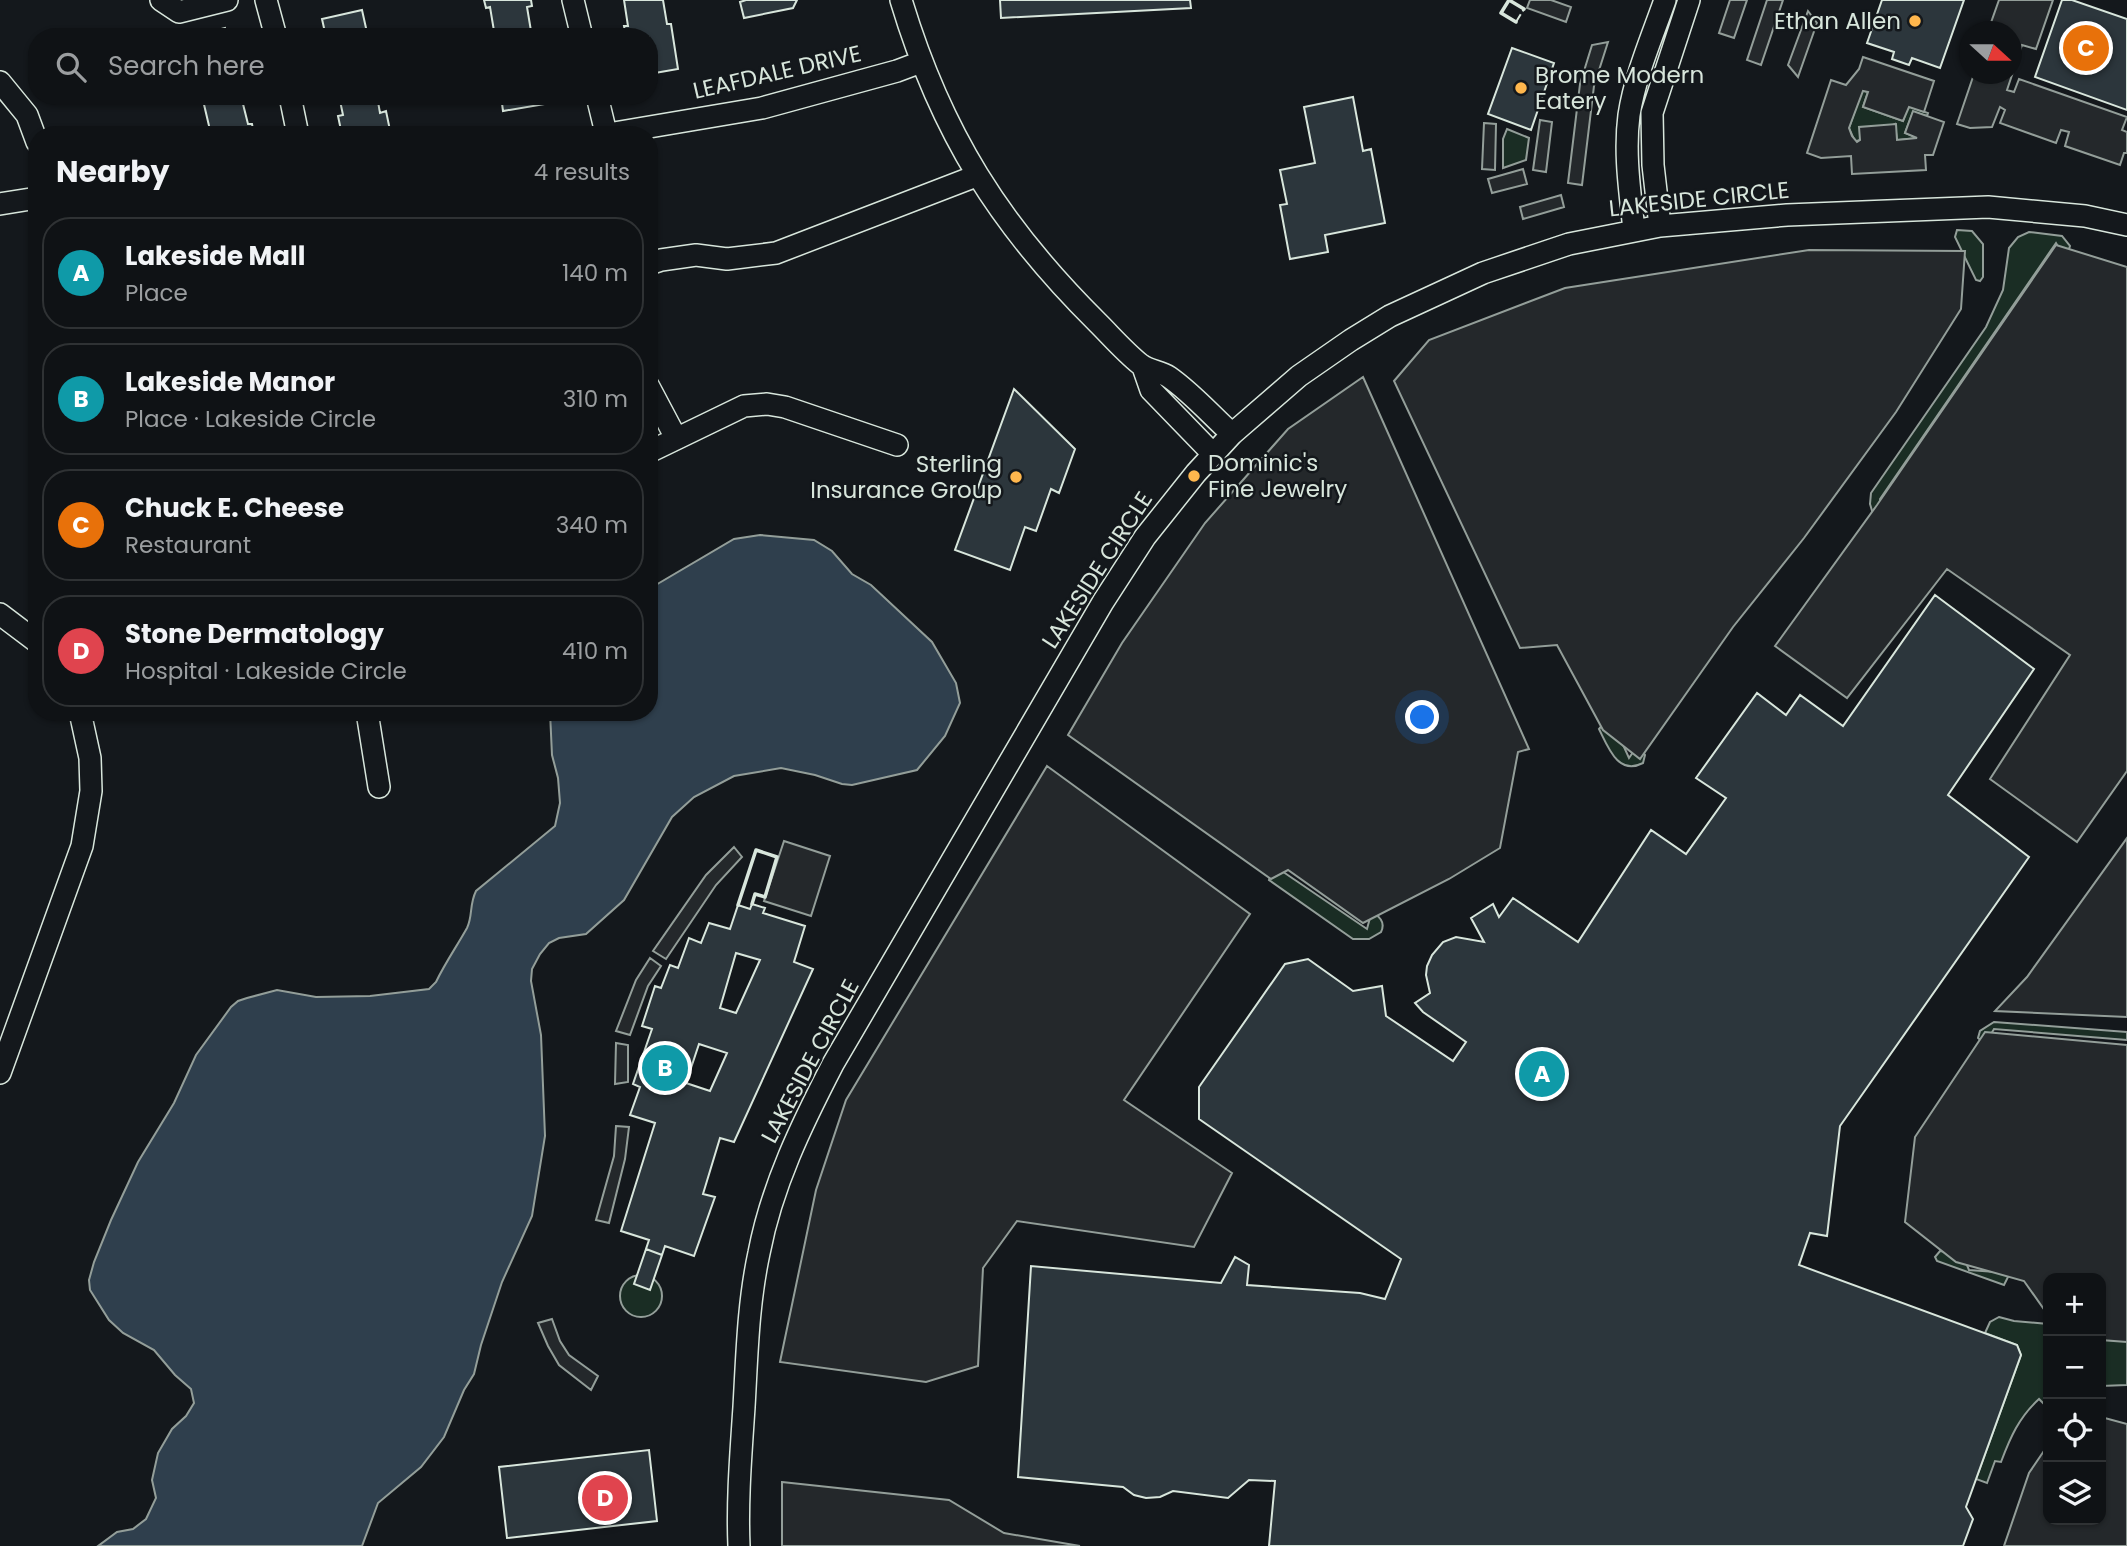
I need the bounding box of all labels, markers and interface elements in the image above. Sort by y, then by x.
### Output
place label: Ethan Allen [1774,5,1901,37]
marker: Ethan Allen [1907,13,1923,29]
north arrow [1959,21,2022,84]
pin: C [2063,22,2109,74]
search box [28,28,658,105]
street label: LEAFDALE DRIVE [690,37,864,107]
icon: search [52,48,90,86]
text: Search here [108,48,265,84]
place label: Brome Modern Eatery [1535,59,1704,117]
marker: Brome Modern Eatery [1513,80,1529,96]
text: Nearby [56,150,170,193]
text: 4 results [534,156,630,188]
street label: LAKESIDE CIRCLE [1607,174,1791,224]
text: Lakeside Mall [125,238,305,274]
text: A [73,257,89,289]
text: 140 m [562,257,628,289]
text: Place [125,277,188,309]
text: Lakeside Manor [125,364,335,400]
text: B [73,383,89,415]
text: 310 m [563,383,628,415]
text: Place · Lakeside Circle [125,403,376,435]
place label: Dominic's Fine Jewelry [1208,447,1347,505]
place label: Sterling Insurance Group [810,448,1002,506]
marker: Dominic's Fine Jewelry [1186,468,1202,484]
marker: Sterling Insurance Group [1008,469,1024,485]
street label: LAKESIDE CIRCLE [1034,485,1160,655]
text: Chuck E. Cheese [125,490,344,526]
text: C [72,509,90,541]
text: 340 m [556,509,628,541]
text: Restaurant [125,529,251,561]
text: Stone Dermatology [125,616,384,652]
text: D [73,635,89,667]
text: 410 m [562,635,628,667]
text: Hospital · Lakeside Circle [125,655,407,687]
your location [1405,700,1439,734]
street label: LAKESIDE CIRCLE [753,973,867,1149]
pin: B [642,1042,688,1094]
pin: A [1519,1048,1565,1100]
map controls [2043,1273,2106,1525]
button: + [2043,1273,2106,1336]
button: − [2043,1336,2106,1399]
button: locate [2043,1399,2106,1462]
button: layers [2043,1462,2106,1525]
pin: D [582,1472,628,1524]

